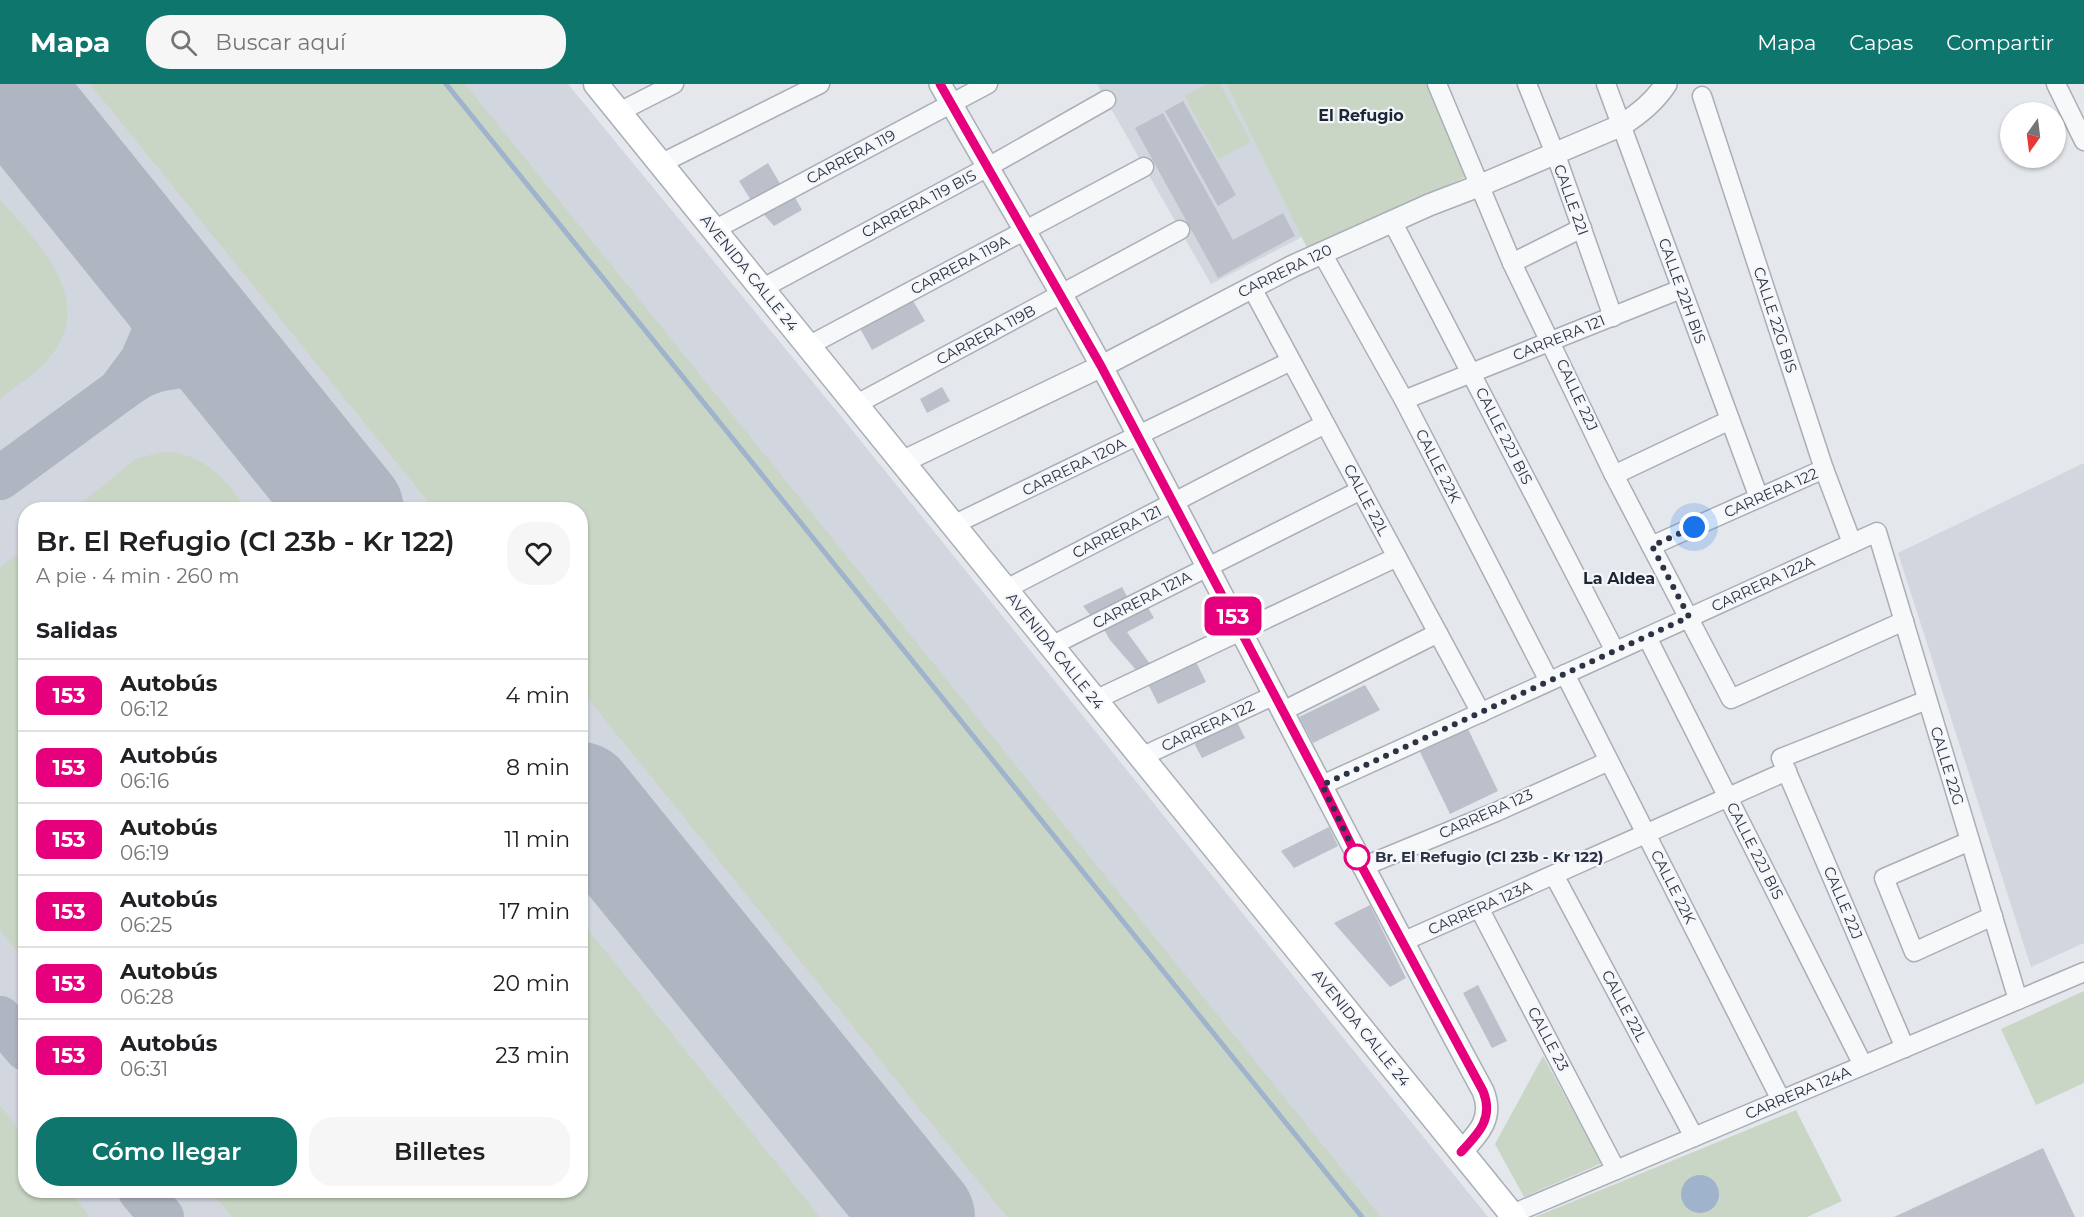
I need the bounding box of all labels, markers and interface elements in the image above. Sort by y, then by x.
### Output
search box [146,15,566,69]
text: Mapa [30,25,110,59]
icon: search [167,26,200,59]
text: Buscar aquí [215,29,346,56]
text: Mapa [1757,30,1816,55]
text: Capas [1849,30,1913,55]
text: Compartir [1946,30,2054,55]
north arrow [2000,102,2066,168]
map controls [2000,102,2066,168]
district label: El Refugio [1318,106,1404,125]
street label: CARRERA 119 [803,125,899,188]
street label: CALLE 22I [1550,162,1593,238]
street label: CARRERA 119 BIS [858,165,979,242]
street label: AVENIDA CALLE 24 [696,210,802,335]
street label: CARRERA 119A [907,230,1013,299]
street label: CALLE 22H BIS [1655,235,1710,346]
street label: CARRERA 120 [1235,240,1335,301]
street label: CALLE 22G BIS [1749,264,1802,375]
street label: CARRERA 119B [933,300,1039,369]
street label: CARRERA 121 [1510,310,1608,365]
street label: CALLE 22J [1552,356,1602,434]
street label: CALLE 22J BIS [1472,384,1537,488]
street label: CALLE 22K [1412,426,1465,506]
street label: CARRERA 120A [1019,433,1129,500]
street label: CALLE 22L [1340,461,1393,539]
street label: CARRERA 122 [1721,463,1821,522]
street label: CARRERA 121 [1069,501,1165,562]
your location [1679,512,1709,542]
button: heart [507,522,570,585]
text: Br. El Refugio (Cl 23b - Kr 122) [36,524,455,558]
street label: CARRERA 122A [1708,551,1818,616]
text: A pie · 4 min · 260 m [36,564,239,588]
street label: CARRERA 121A [1089,566,1195,633]
district label: La Aldea [1583,569,1655,588]
street label: AVENIDA CALLE 24 [1002,588,1108,713]
line badge: 153 [1198,596,1268,636]
text: 153 [1216,604,1250,629]
text: Salidas [36,617,117,644]
text: Autobús [120,670,217,697]
text: 4 min [506,682,570,709]
text: 153 [52,683,86,708]
street label: CARRERA 122 [1158,696,1258,755]
text: 06:12 [120,697,168,721]
street label: CALLE 22G [1926,724,1968,808]
text: Autobús [120,742,217,769]
text: 8 min [506,754,570,781]
text: 153 [52,755,86,780]
text: 06:16 [120,769,169,793]
street label: CARRERA 123 [1436,784,1536,843]
street label: CALLE 22J BIS [1723,799,1788,903]
text: Autobús [120,814,217,841]
text: 11 min [504,826,570,853]
text: 153 [52,827,86,852]
text: 06:19 [120,841,169,865]
marker: Br. El Refugio (Cl 23b - Kr 122) [1344,844,1370,870]
place label: Br. El Refugio (Cl 23b - Kr 122) [1375,847,1603,866]
street label: CALLE 22K [1647,847,1700,927]
street label: CALLE 22J [1820,863,1867,942]
street label: CARRERA 123A [1425,876,1535,939]
text: Autobús [120,886,217,913]
text: 17 min [499,898,570,925]
text: 153 [52,899,86,924]
text: 06:25 [120,913,172,937]
text: Autobús [120,958,217,985]
street label: AVENIDA CALLE 24 [1308,965,1414,1090]
street label: CALLE 22L [1598,967,1651,1045]
text: 20 min [493,970,570,997]
text: 153 [52,971,86,996]
text: 06:28 [120,985,174,1009]
street label: CALLE 23 [1524,1004,1573,1074]
text: Autobús [120,1030,217,1057]
text: 23 min [495,1042,570,1069]
text: 153 [52,1043,86,1068]
text: 06:31 [120,1057,168,1081]
street label: CARRERA 124A [1742,1062,1854,1123]
button: Cómo llegar [36,1117,297,1186]
button: Billetes [309,1117,570,1186]

